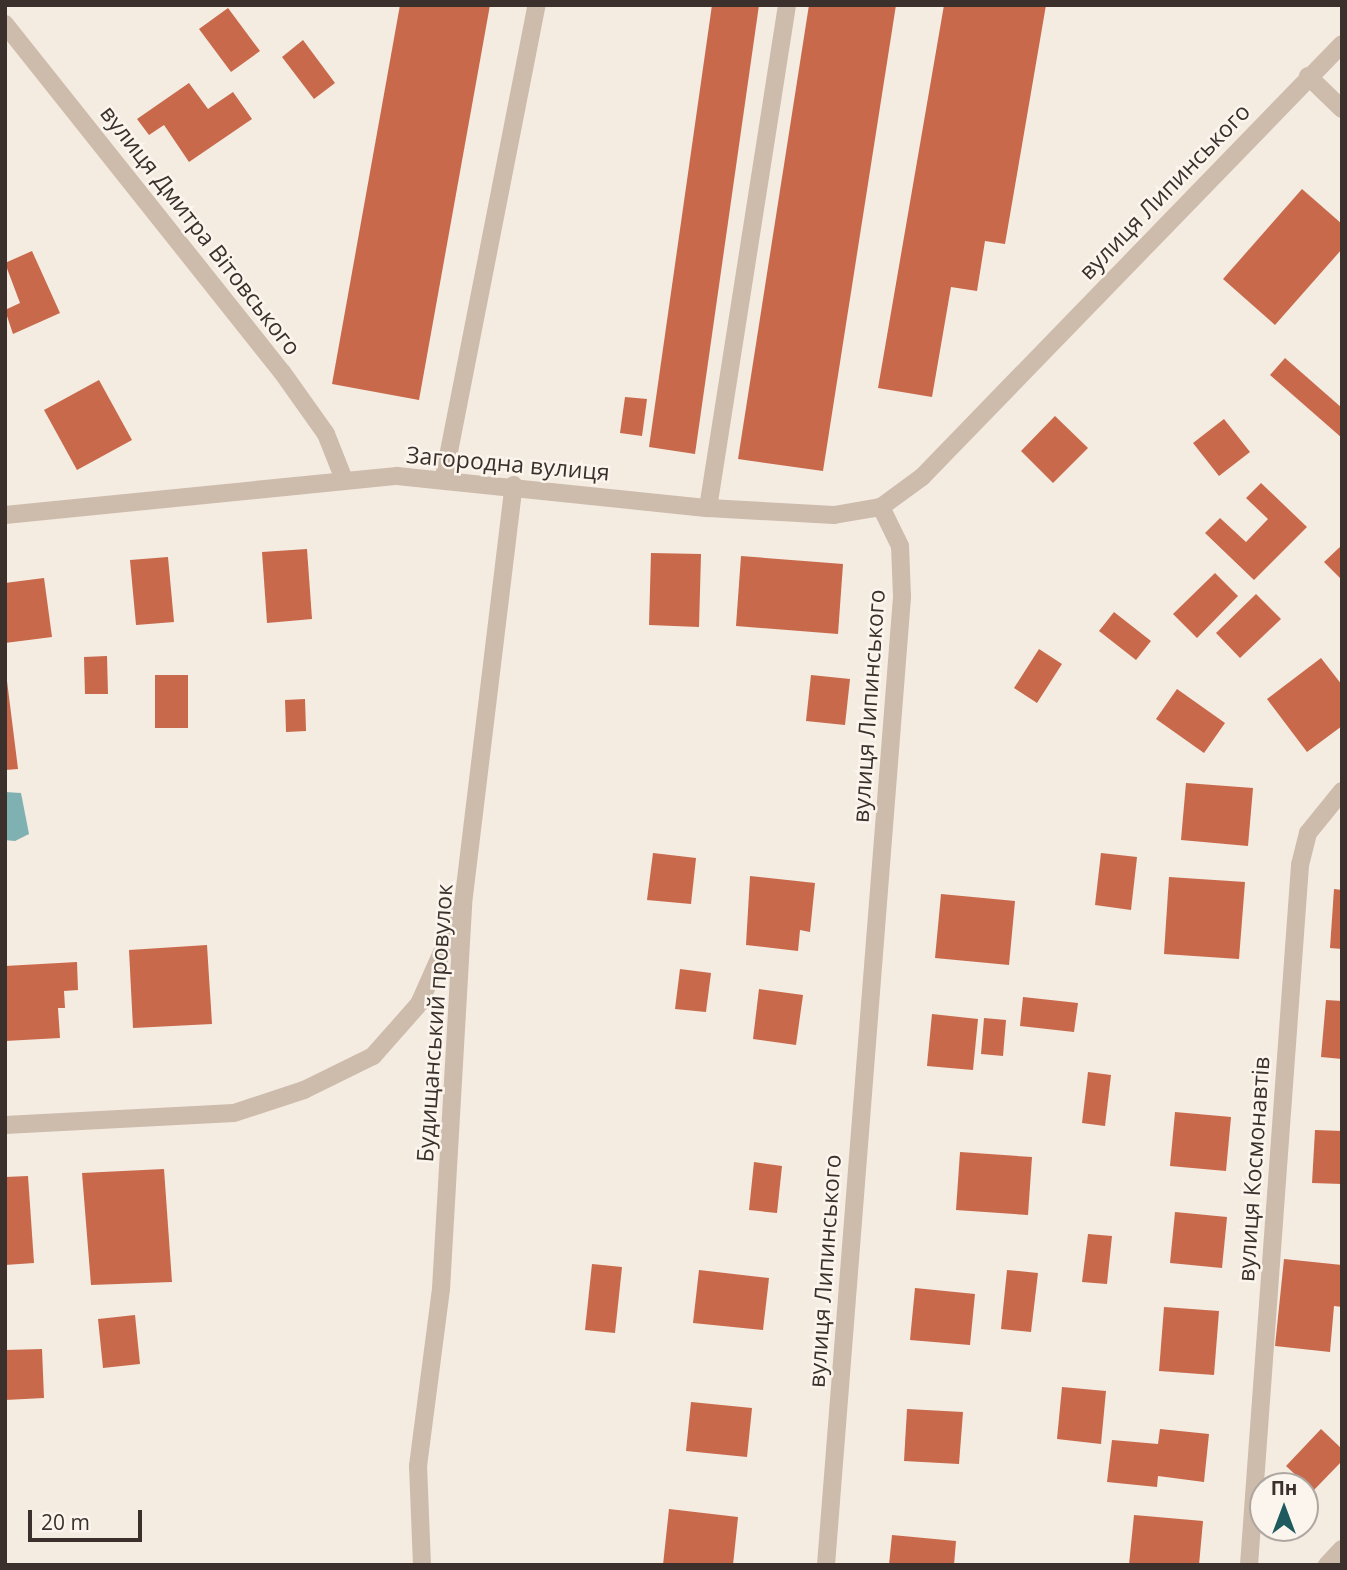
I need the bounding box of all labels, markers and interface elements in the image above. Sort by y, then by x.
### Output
street label: вулиця Липинського [1073,97,1255,285]
street label: вулиця Дмитра Вітовського [95,100,307,360]
street label: Загородна вулиця [405,440,611,486]
street label: вулиця Липинського [846,588,890,824]
street label: Будищанський провулок [411,883,457,1163]
street label: вулиця Космонавтів [1231,1056,1275,1282]
street label: вулиця Липинського [802,1153,846,1389]
north arrow [1249,1472,1319,1542]
text: Пн [1271,1475,1297,1501]
scale bar [32,1496,145,1540]
text: 20 m [41,1508,90,1536]

